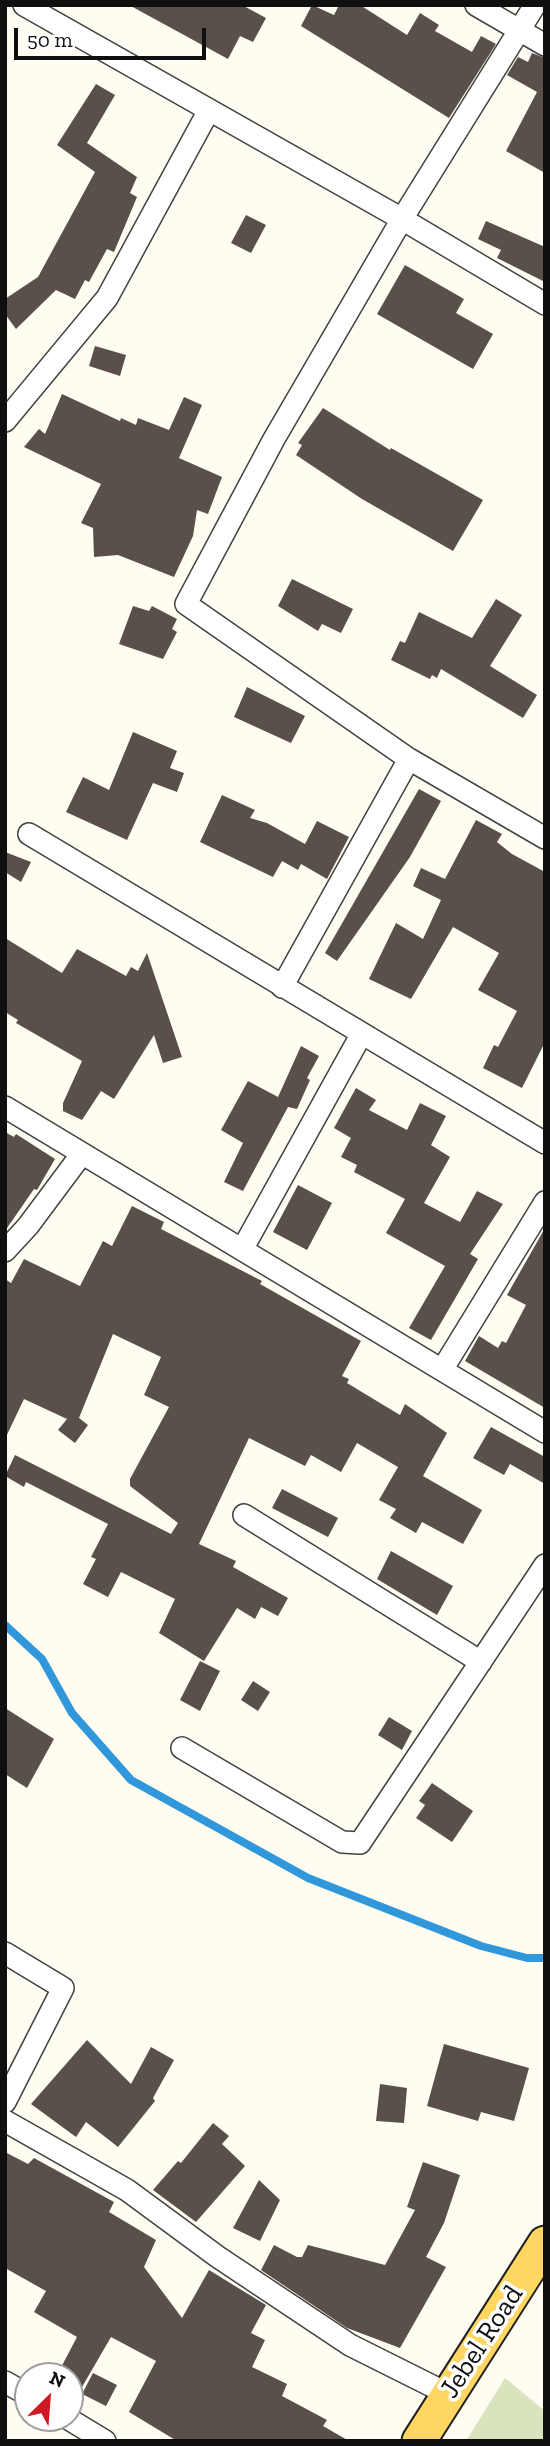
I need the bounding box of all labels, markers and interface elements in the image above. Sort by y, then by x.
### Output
scale bar [18,14,210,58]
text: 50 m [27,27,73,52]
street label: Jebel Road [433,2279,531,2405]
north arrow [14,2362,84,2432]
text: N [46,2366,69,2393]

